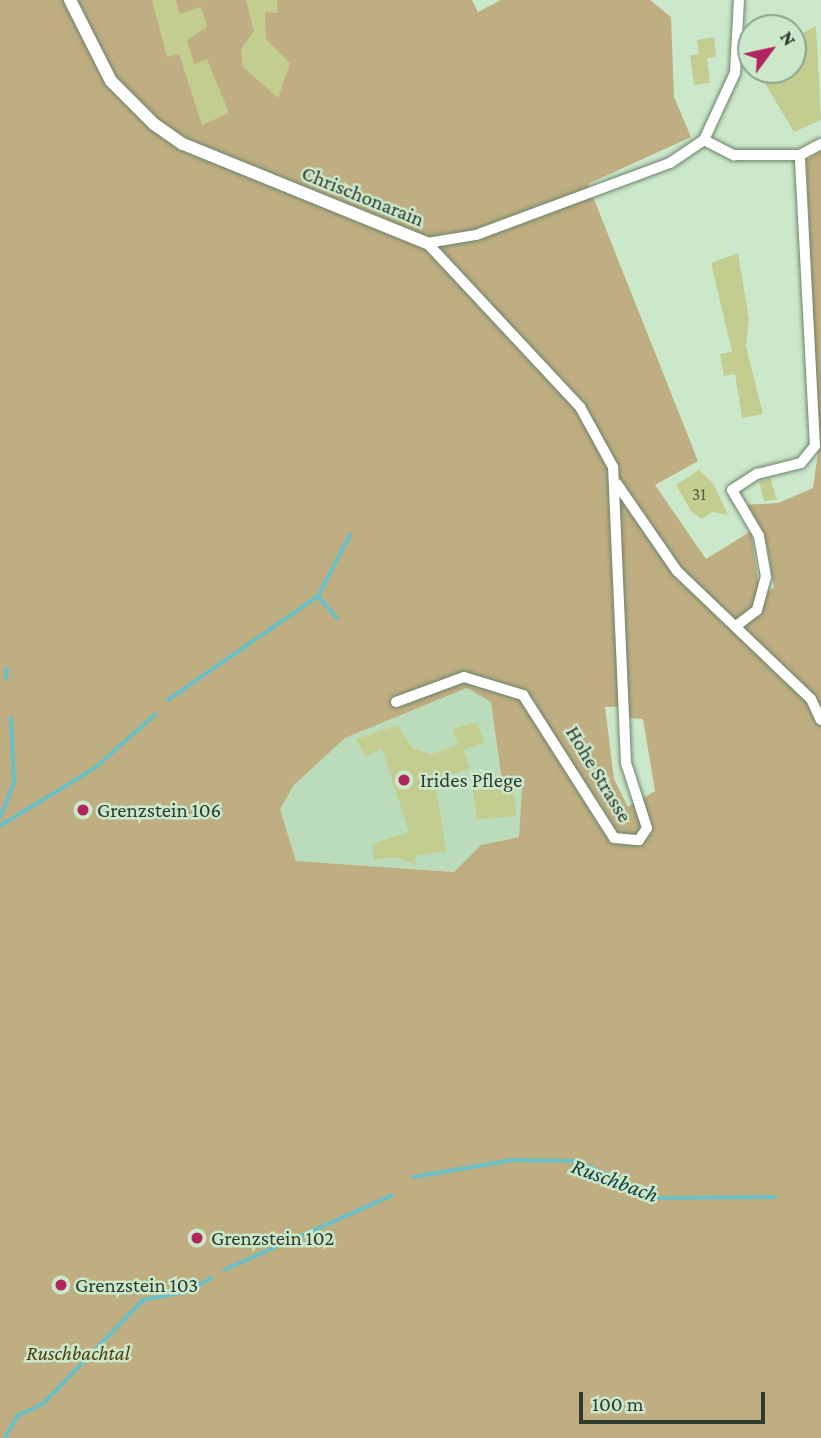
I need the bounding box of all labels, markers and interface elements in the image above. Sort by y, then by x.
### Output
north arrow [737,14,807,84]
text: N [776,27,801,50]
street label: Chrischonarain [298,160,428,232]
house number: 31 [692,483,706,505]
street label: Hohe Strasse [560,721,638,827]
place label: Irides Pflege [420,767,522,793]
marker: Irides Pflege [394,770,414,790]
place label: Grenzstein 106 [97,797,221,823]
marker: Grenzstein 106 [75,802,91,818]
water label: Ruschbach [568,1152,662,1208]
place label: Grenzstein 102 [211,1225,334,1251]
marker: Grenzstein 102 [189,1230,205,1246]
place label: Grenzstein 103 [75,1272,198,1298]
marker: Grenzstein 103 [53,1277,69,1293]
park label: Ruschbachtal [26,1340,130,1366]
scale bar [583,1378,768,1422]
text: 100 m [592,1392,644,1416]

